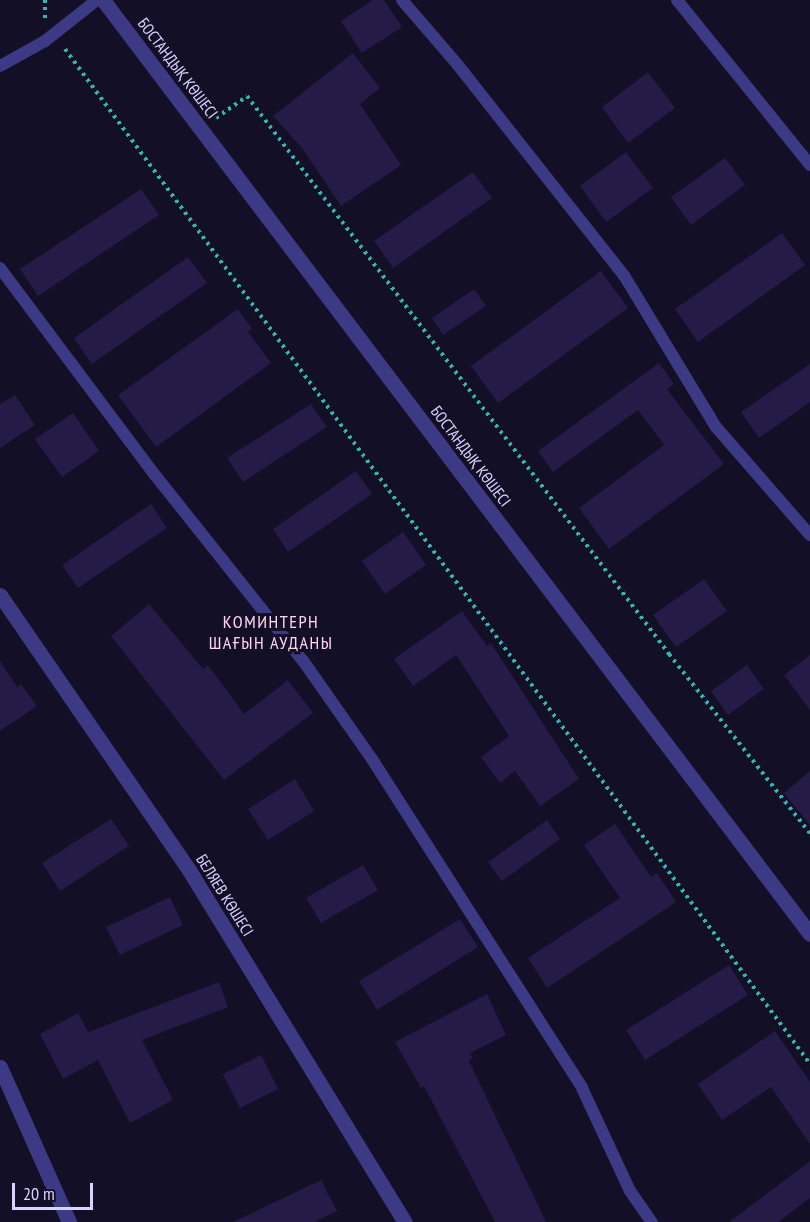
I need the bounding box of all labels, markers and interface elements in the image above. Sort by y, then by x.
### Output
street label: БОСТАНДЫҚ КӨШЕСІ [134,14,222,122]
street label: БОСТАНДЫҚ КӨШЕСІ [427,402,515,510]
district label: КОМИНТЕРН ШАҒЫН АУДАНЫ [208,612,334,654]
street label: БЕЛЯЕВ КӨШЕСІ [192,851,258,939]
scale bar [15,1171,96,1209]
text: 20 m [23,1182,55,1205]

